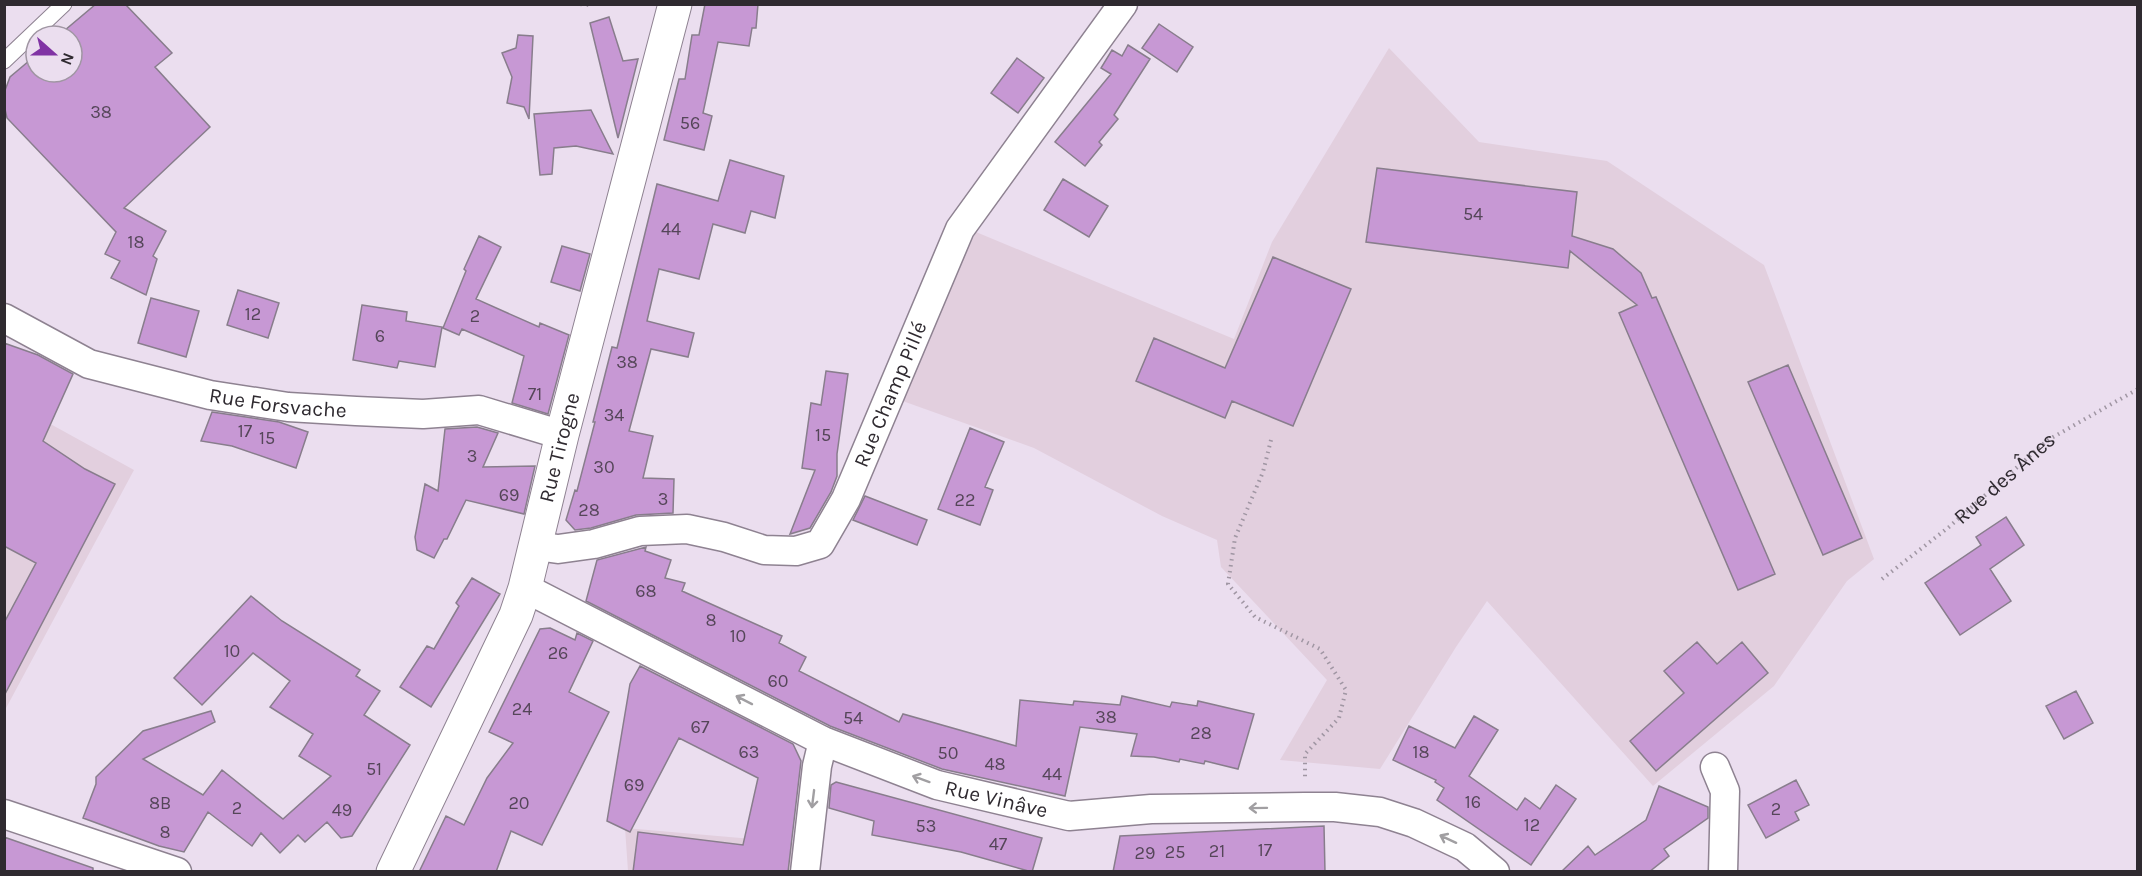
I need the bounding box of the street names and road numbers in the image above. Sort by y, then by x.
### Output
street label: Rue Champ Pillé [849,318,932,471]
street label: Rue Forsvache [207,383,347,422]
street label: Rue Tirogne [534,390,585,505]
street label: Rue des Ânes [1949,427,2059,529]
street label: Rue Vinâve [942,775,1050,823]

